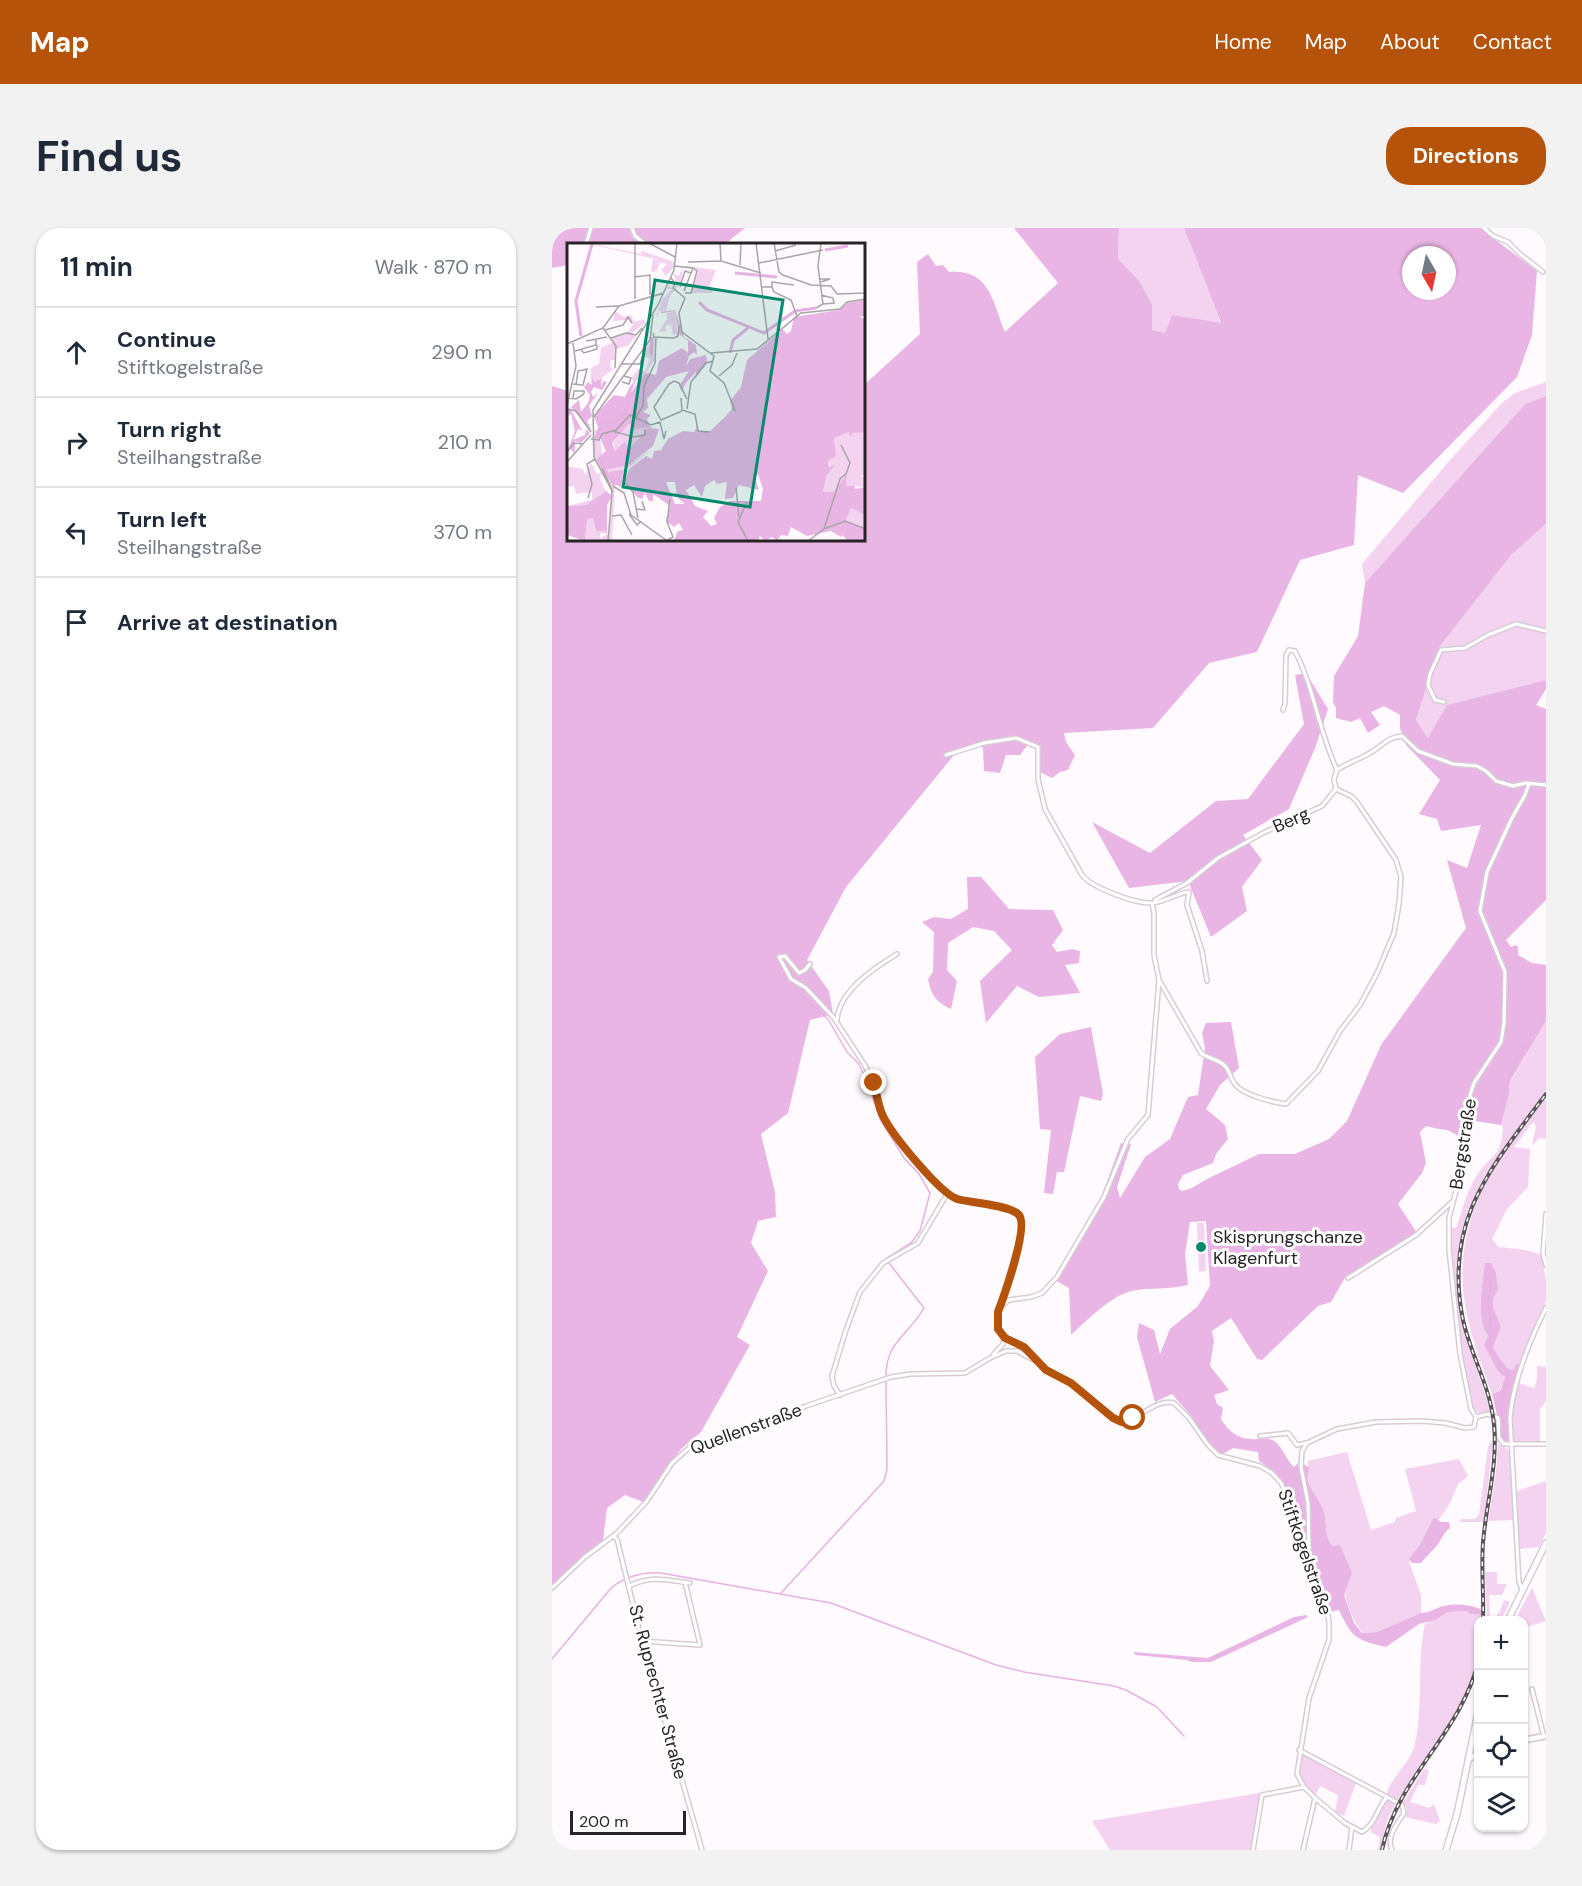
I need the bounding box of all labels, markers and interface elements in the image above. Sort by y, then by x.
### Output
text: Map [30,24,90,61]
text: Home [1214,28,1272,56]
text: Map [1305,28,1347,56]
text: About [1380,28,1440,56]
text: Contact [1473,28,1552,56]
button: Directions [1386,127,1546,185]
text: Find us [36,129,182,184]
inset map [567,243,866,542]
north arrow [1402,246,1456,300]
text: 11 min [60,250,133,284]
text: Walk · 870 m [375,254,492,280]
text: Continue [117,325,216,354]
icon: ahead [60,336,93,369]
text: 290 m [431,339,492,365]
text: Stiftkogelstraße [117,354,263,380]
text: Turn right [117,415,222,444]
icon: right [60,426,93,459]
text: 210 m [437,429,492,455]
text: Steilhangstraße [117,444,262,470]
text: Turn left [117,505,207,534]
icon: left [60,516,93,549]
text: 370 m [433,519,492,545]
text: Steilhangstraße [117,534,262,560]
icon: arrive [60,606,93,639]
text: Arrive at destination [117,608,338,637]
street label: Berg [1269,801,1313,839]
route end [860,1069,886,1095]
street label: Bergstraße [1444,1097,1482,1191]
place label: Skisprungschanze Klagenfurt [1213,1225,1363,1270]
marker: Skisprungschanze Klagenfurt [1194,1240,1208,1254]
street label: Quellenstraße [687,1398,805,1460]
route start [1119,1404,1145,1430]
street label: Stiftkogelstraße [1272,1486,1338,1618]
street label: St. Ruprechter Straße [623,1602,693,1782]
map controls [1474,1616,1528,1832]
button: + [1474,1616,1528,1670]
button: − [1474,1670,1528,1724]
button: locate [1474,1724,1528,1778]
button: layers [1474,1778,1528,1832]
scale bar [570,1808,686,1836]
text: 200 m [579,1811,628,1832]

